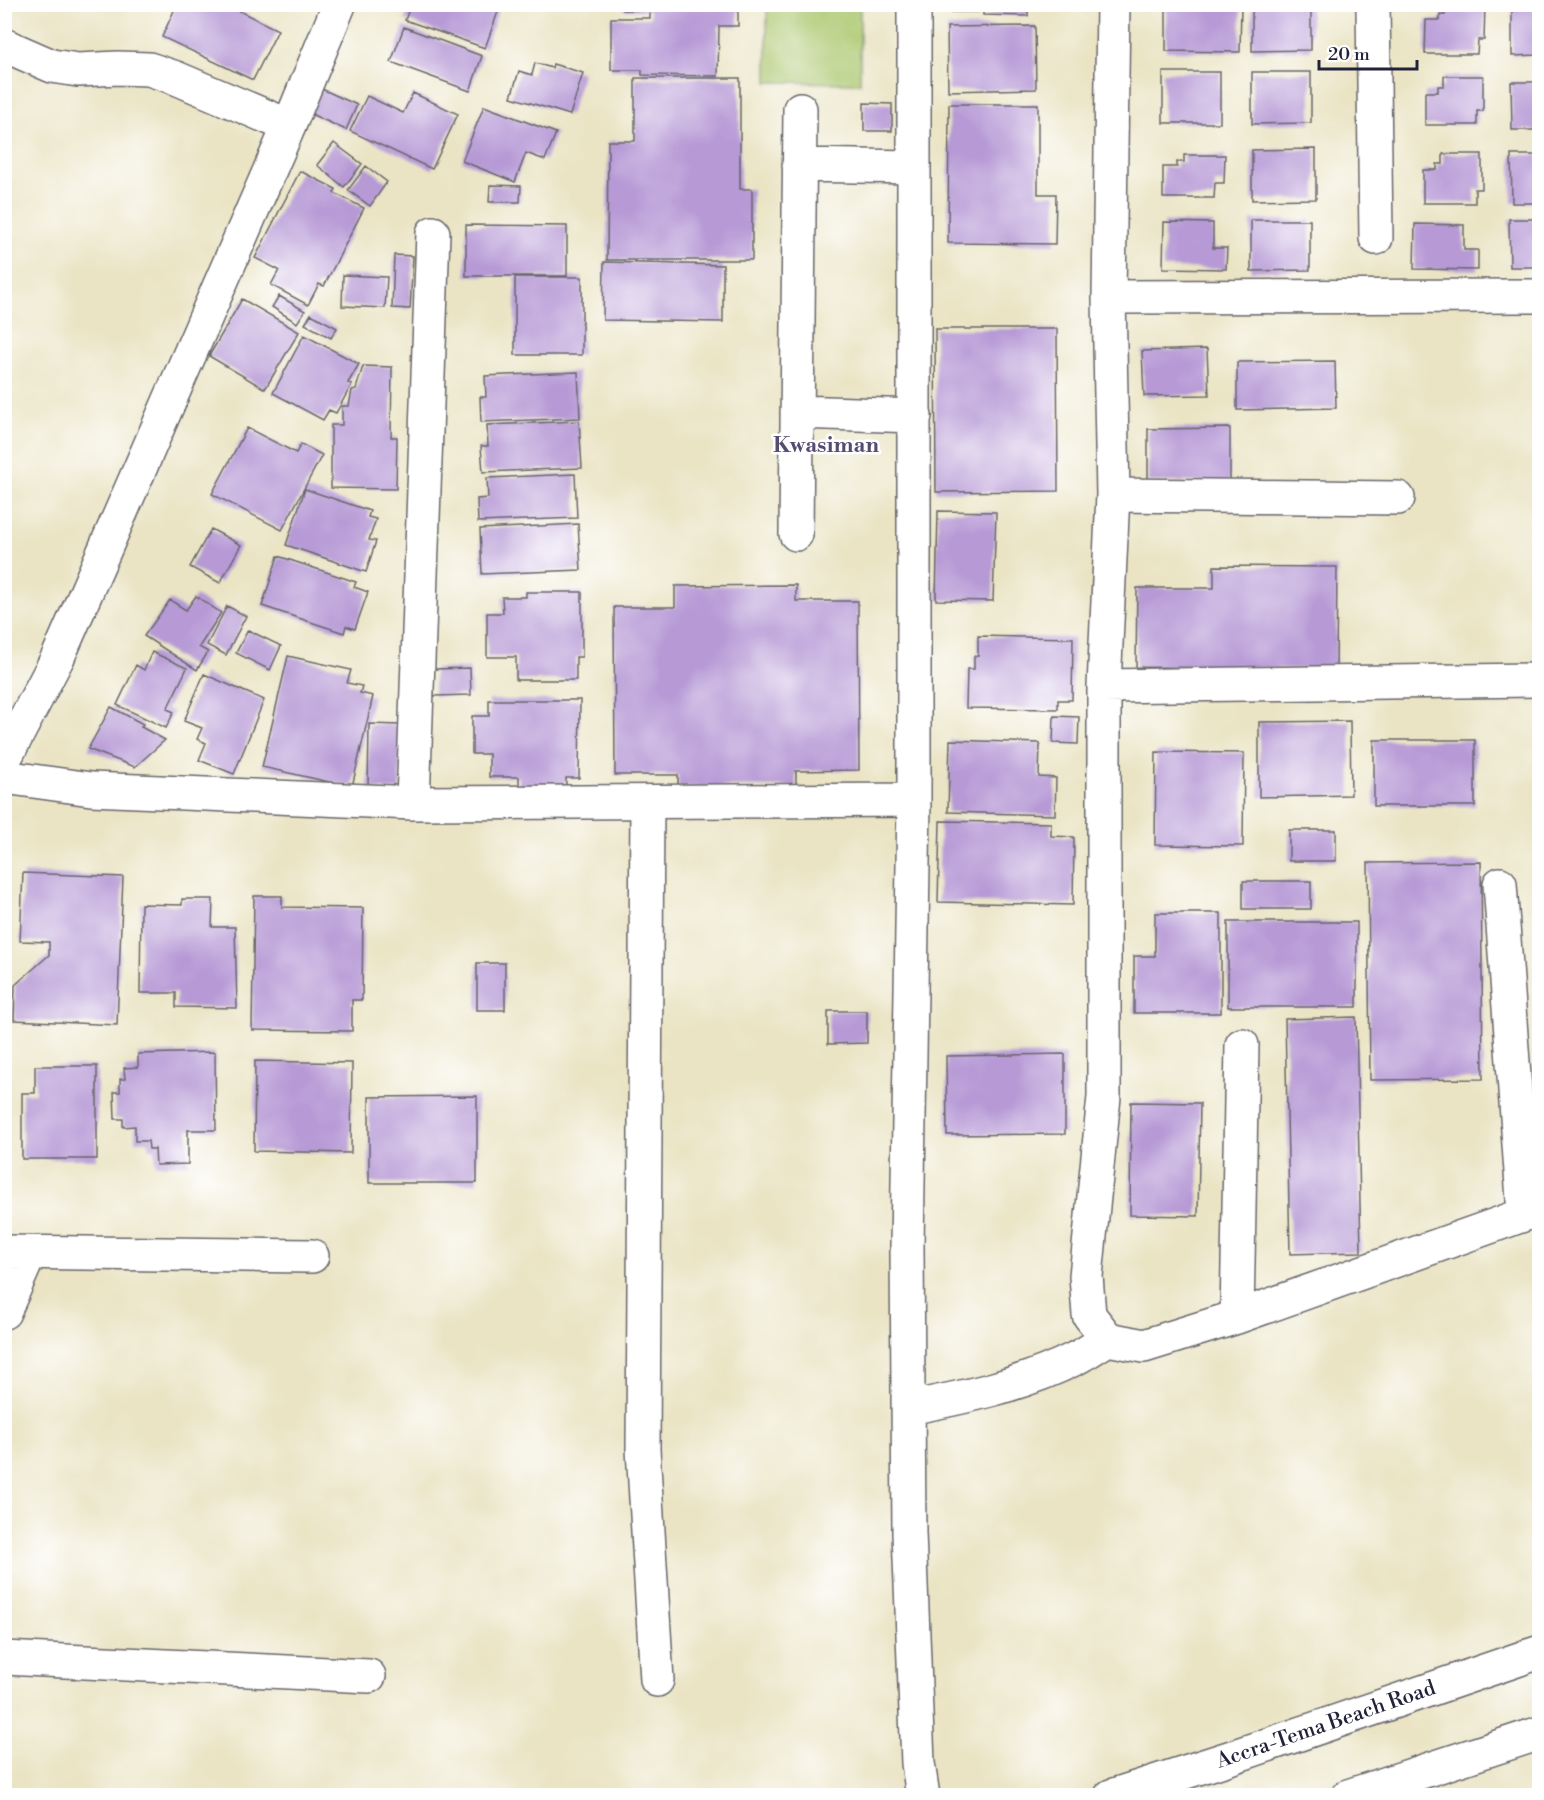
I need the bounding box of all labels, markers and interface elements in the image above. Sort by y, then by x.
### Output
scale bar [1319,33,1416,71]
text: 20 m [1328,43,1370,66]
district label: Kwasiman [773,432,879,459]
street label: Accra-Tema Beach Road [1212,1675,1439,1775]

